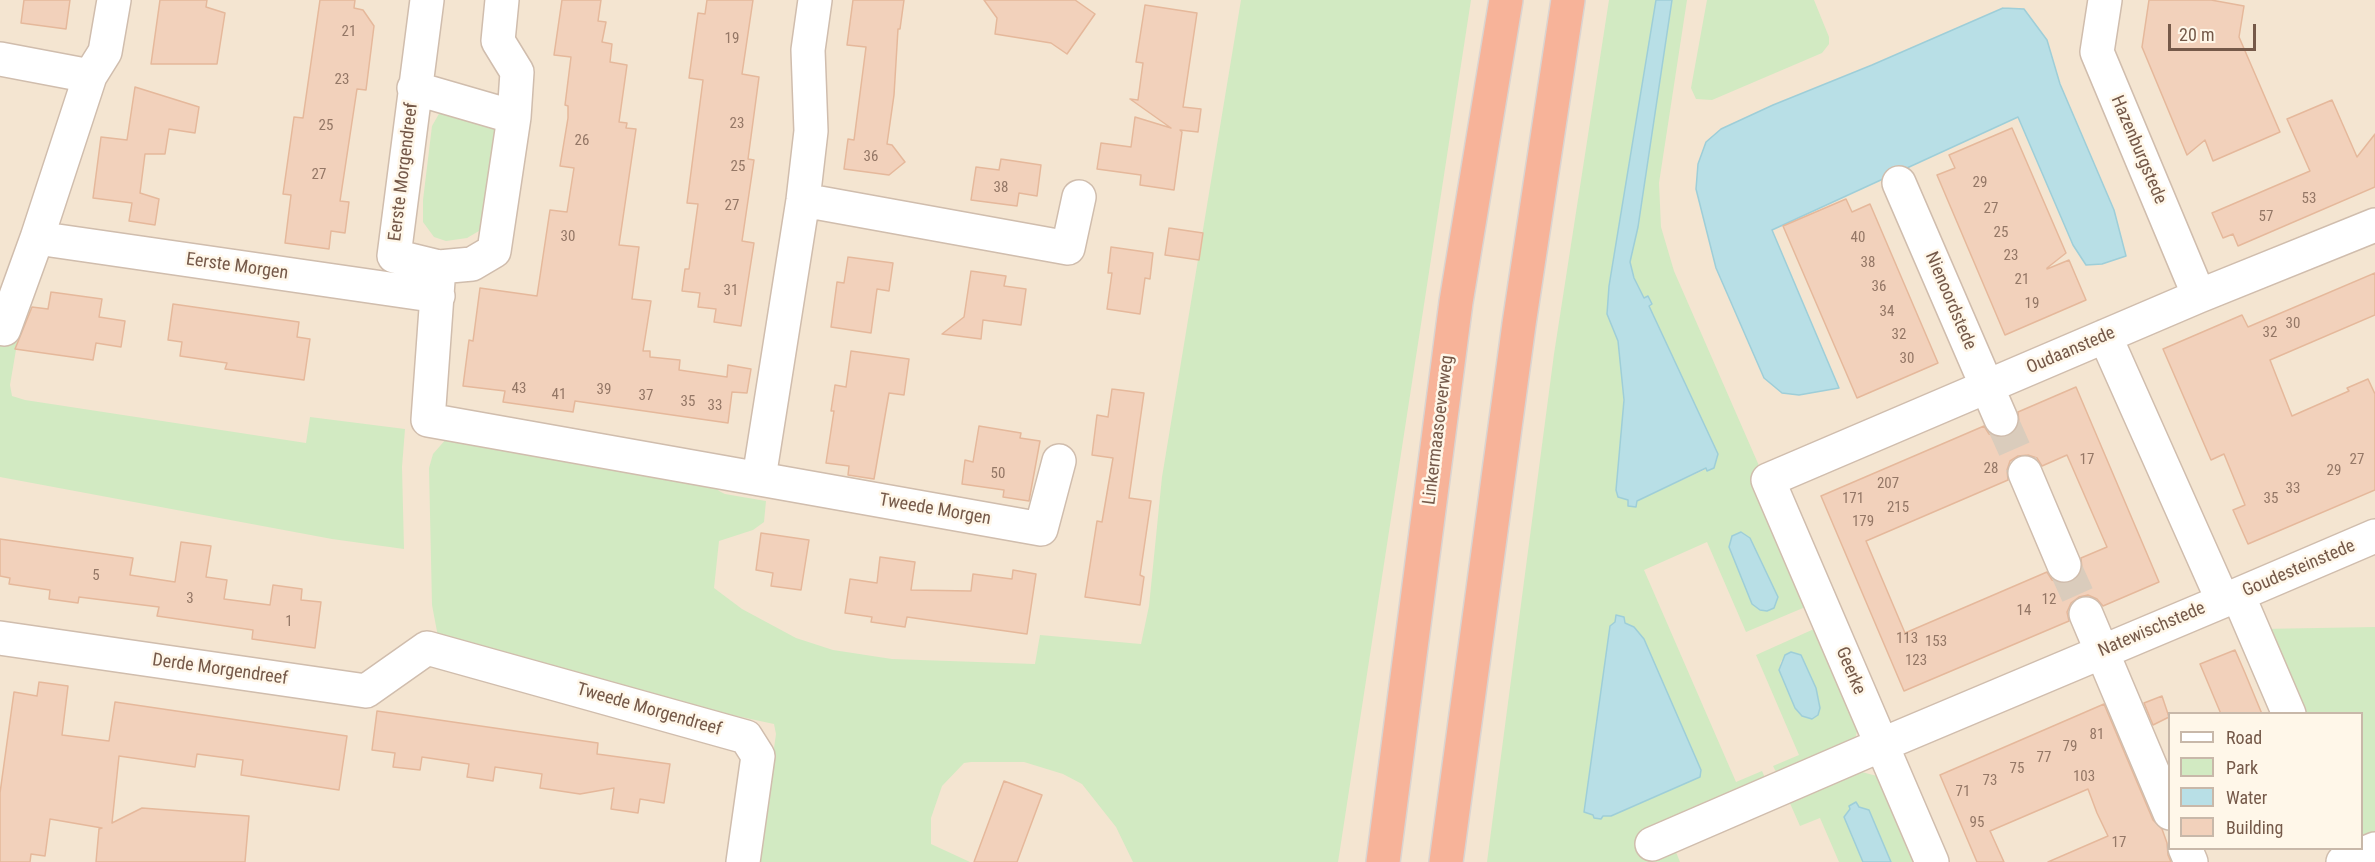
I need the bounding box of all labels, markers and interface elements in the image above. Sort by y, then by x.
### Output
scale bar [2171,12,2260,50]
house number: 21 [342,23,356,41]
text: 20 m [2179,24,2214,45]
house number: 19 [725,30,739,48]
house number: 23 [335,71,349,89]
street label: Hazenburgstede [2105,92,2171,208]
street label: Eerste Morgendreef [385,101,423,243]
house number: 23 [730,115,744,133]
house number: 25 [319,117,333,135]
house number: 26 [575,132,589,150]
house number: 36 [864,148,878,166]
house number: 25 [731,158,745,176]
house number: 27 [312,166,326,184]
house number: 29 [1973,174,1987,192]
house number: 38 [994,179,1008,197]
house number: 53 [2302,190,2316,208]
house number: 27 [725,197,739,215]
house number: 27 [1984,200,1998,218]
house number: 57 [2259,208,2273,226]
house number: 25 [1994,224,2008,242]
house number: 30 [561,228,575,246]
house number: 40 [1851,229,1865,247]
house number: 23 [2004,247,2018,265]
street label: Eerste Morgen [185,249,289,285]
street label: Nienoordstede [1920,249,1980,353]
house number: 38 [1861,254,1875,272]
house number: 21 [2015,271,2029,289]
house number: 36 [1872,278,1886,296]
house number: 31 [724,282,738,300]
house number: 19 [2025,295,2039,313]
house number: 34 [1880,303,1894,321]
house number: 30 [2286,315,2300,333]
street label: Oudaanstede [2024,323,2118,379]
house number: 32 [2263,324,2277,342]
house number: 32 [1892,326,1906,344]
house number: 30 [1900,350,1914,368]
street label: Linkermaasoeverweg [1419,354,1459,506]
house number: 43 [512,380,526,398]
house number: 39 [597,381,611,399]
house number: 41 [552,386,566,404]
house number: 37 [639,387,653,405]
house number: 35 [681,393,695,411]
house number: 33 [708,397,722,415]
house number: 17 [2080,451,2094,469]
house number: 27 [2350,451,2364,469]
house number: 28 [1984,460,1998,478]
house number: 29 [2327,462,2341,480]
house number: 50 [991,465,1005,483]
house number: 207 [1877,475,1899,493]
house number: 33 [2286,480,2300,498]
street label: Tweede Morgen [878,490,992,530]
house number: 171 [1842,490,1864,508]
house number: 35 [2264,490,2278,508]
house number: 215 [1887,499,1909,517]
house number: 179 [1852,513,1874,531]
street label: Goudesteinstede [2240,536,2358,602]
house number: 5 [92,567,100,585]
house number: 3 [186,590,194,608]
house number: 12 [2042,591,2056,609]
street label: Natewischstede [2095,598,2209,662]
house number: 14 [2017,602,2031,620]
house number: 1 [285,613,293,631]
house number: 113 [1896,630,1918,648]
house number: 153 [1925,633,1947,651]
street label: Geerke [1830,644,1870,698]
street label: Derde Morgendreef [151,650,289,690]
house number: 123 [1905,652,1927,670]
street label: Tweede Morgendreef [574,679,724,741]
legend [2168,712,2363,850]
house number: 81 [2090,726,2104,744]
text: Road [2226,727,2262,748]
house number: 79 [2063,738,2077,756]
house number: 77 [2037,749,2051,767]
text: Park [2226,757,2258,778]
house number: 75 [2010,760,2024,778]
house number: 103 [2073,768,2095,786]
house number: 73 [1983,772,1997,790]
house number: 71 [1956,783,1970,801]
text: Water [2226,787,2267,808]
house number: 95 [1970,814,1984,832]
text: Building [2226,817,2283,838]
house number: 17 [2112,834,2126,852]

